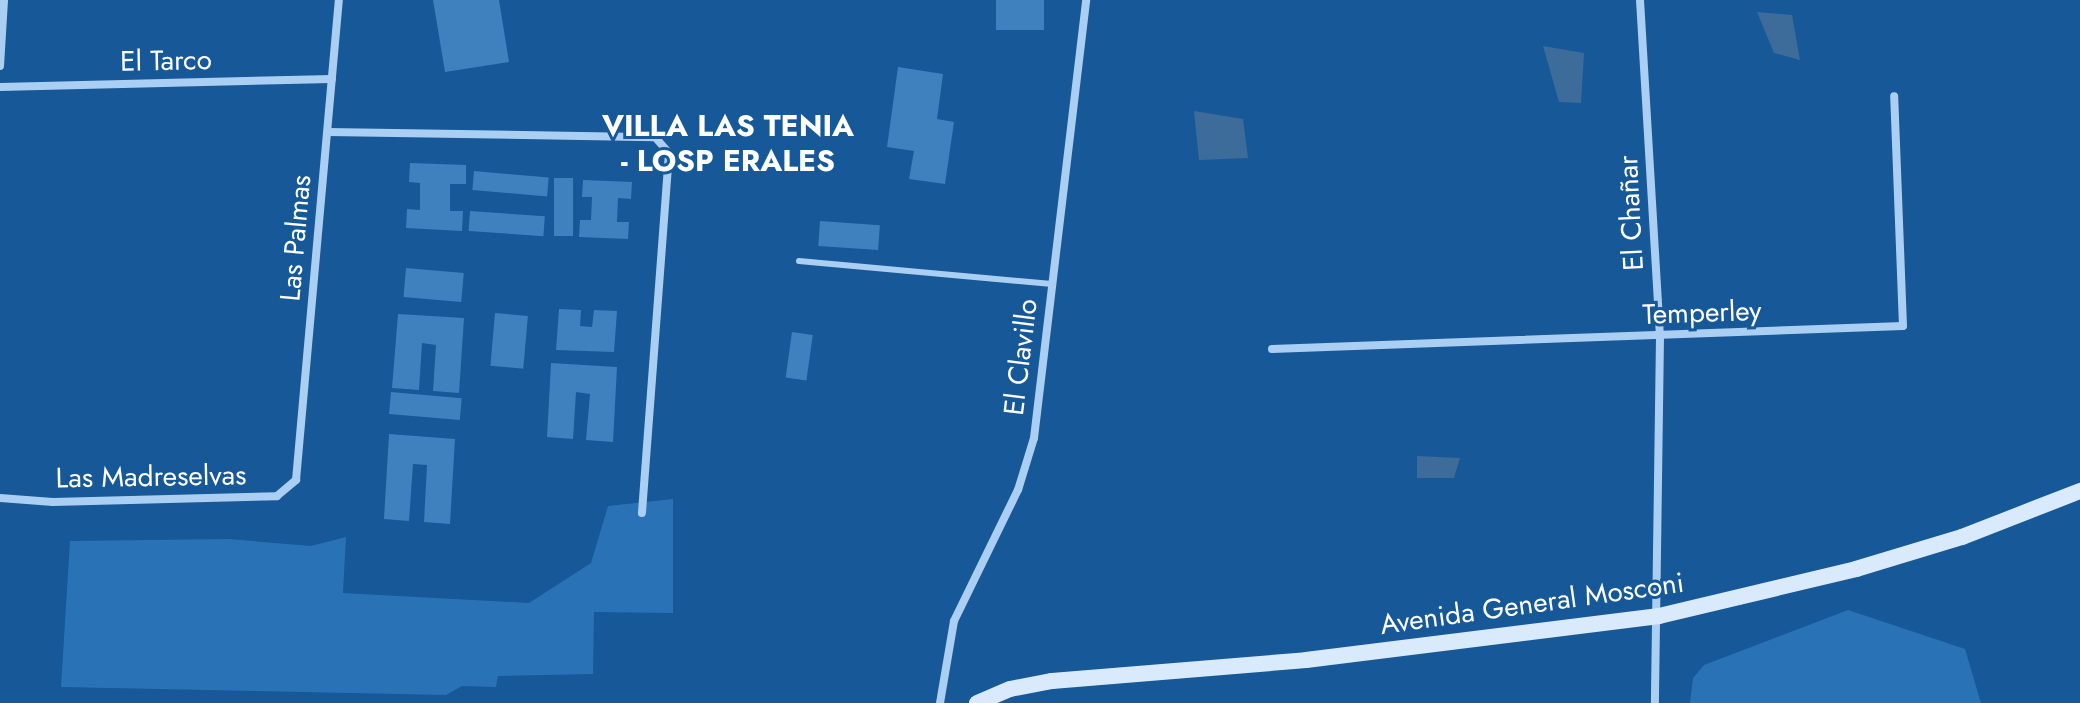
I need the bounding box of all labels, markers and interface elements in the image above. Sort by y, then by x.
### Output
street label: El Tarco [120,43,212,79]
district label: VILLA LAS TENIA - LOSP ERALES [602,108,854,178]
street label: El Chañar [1611,155,1651,271]
street label: Las Palmas [274,173,318,303]
street label: Temperley [1642,294,1762,332]
street label: El Clavillo [997,297,1045,417]
street label: Las Madreselvas [55,459,247,495]
street label: Avenida General Mosconi [1378,566,1686,642]

